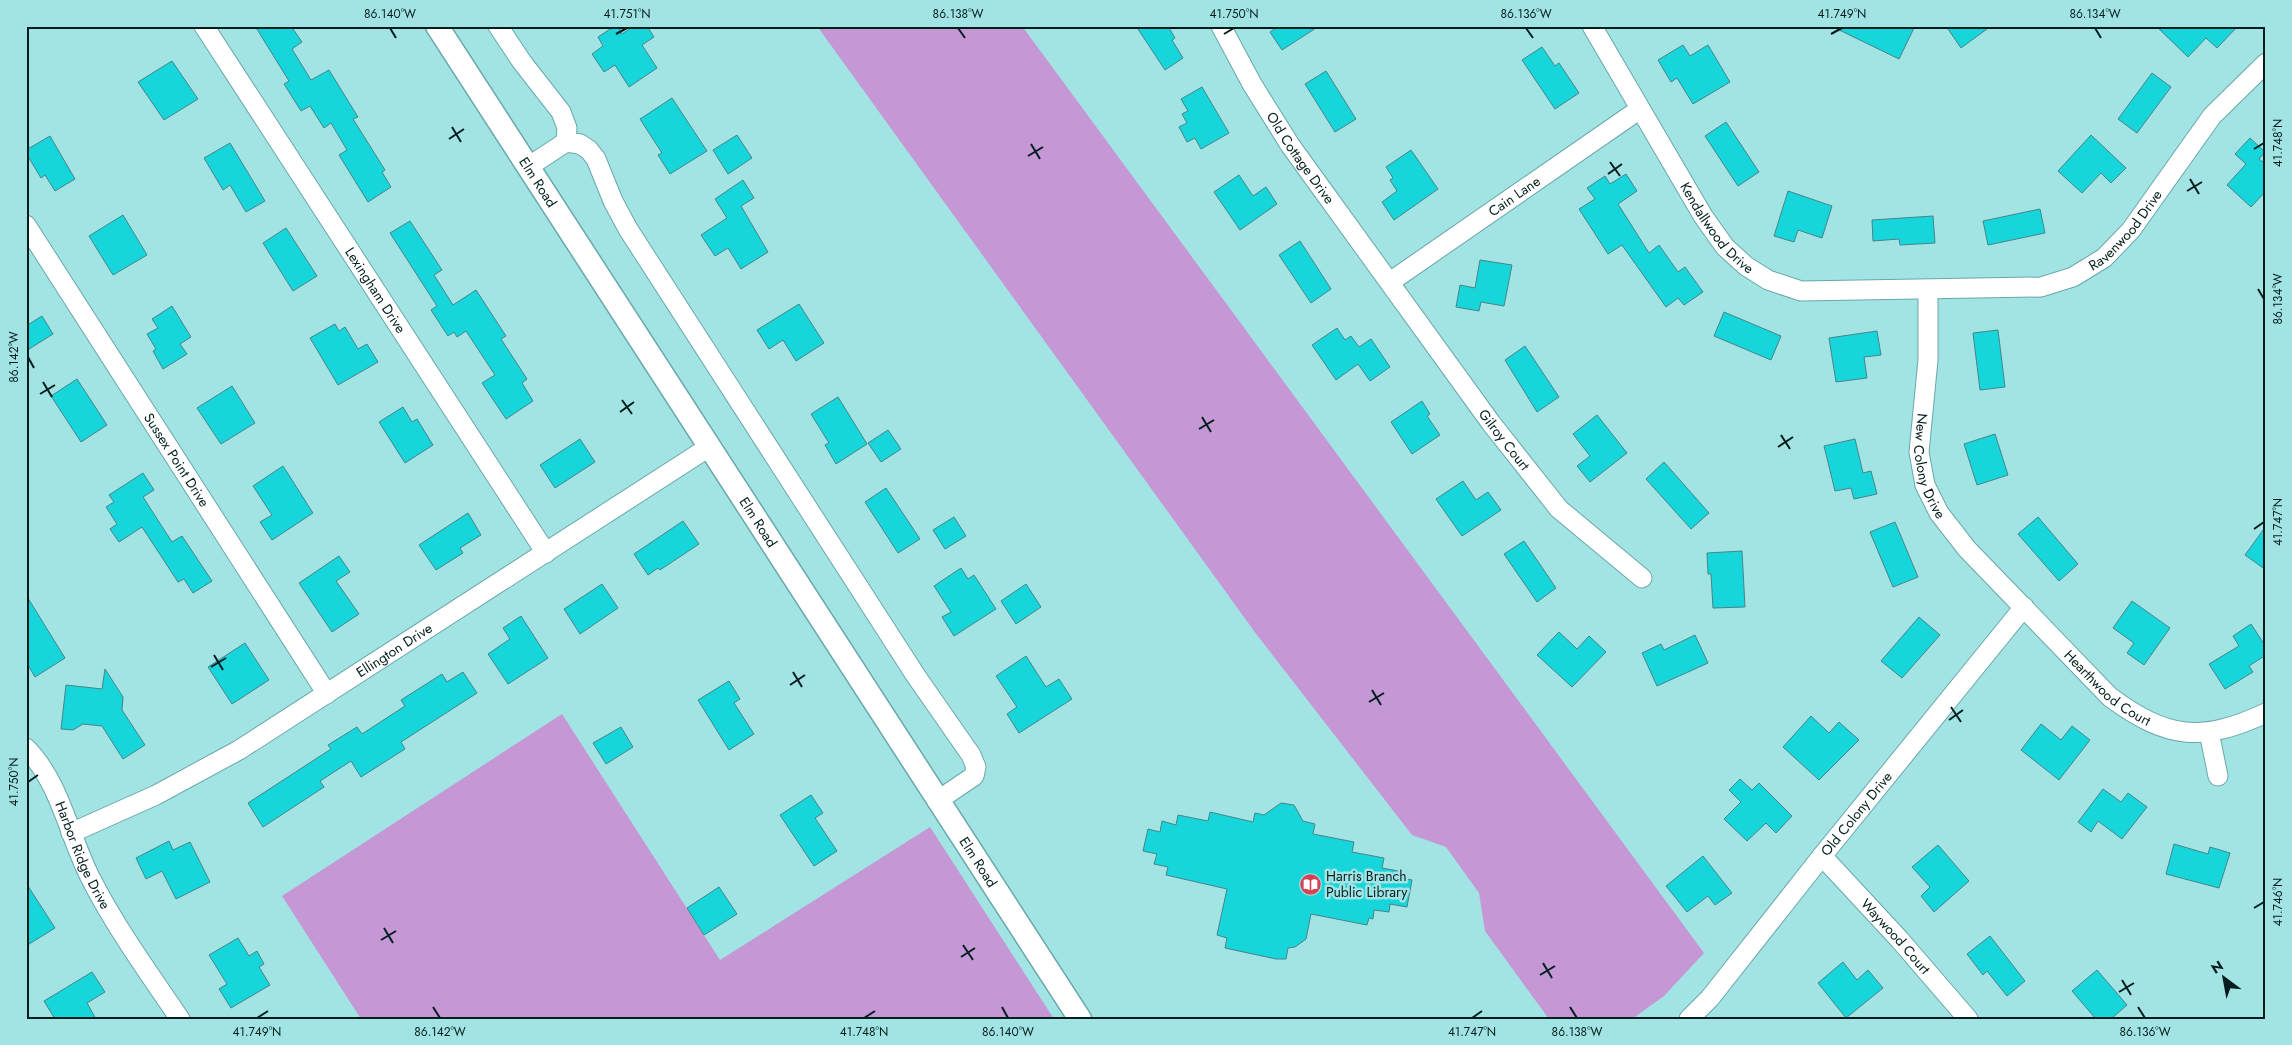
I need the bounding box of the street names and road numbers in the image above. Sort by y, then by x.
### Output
street label: Old Cottage Drive [1262,108,1339,208]
street label: Elm Road [514,153,562,211]
street label: Cain Lane [1484,171,1544,221]
street label: Kendallwood Drive [1675,178,1757,278]
street label: Ravenwood Drive [2085,186,2167,275]
street label: Lexingham Drive [340,243,411,337]
street label: Gilroy Court [1474,405,1535,475]
street label: Sussex Point Drive [139,409,214,511]
street label: New Colony Drive [1909,412,1950,523]
street label: Elm Road [735,493,782,551]
street label: Ellington Drive [352,618,436,682]
street label: Hearthwood Court [2060,645,2155,731]
street label: Old Colony Drive [1816,767,1897,860]
street label: Harbor Ridge Drive [50,798,115,913]
street label: Elm Road [955,833,1002,891]
street label: Waywood Court [1856,894,1935,979]

